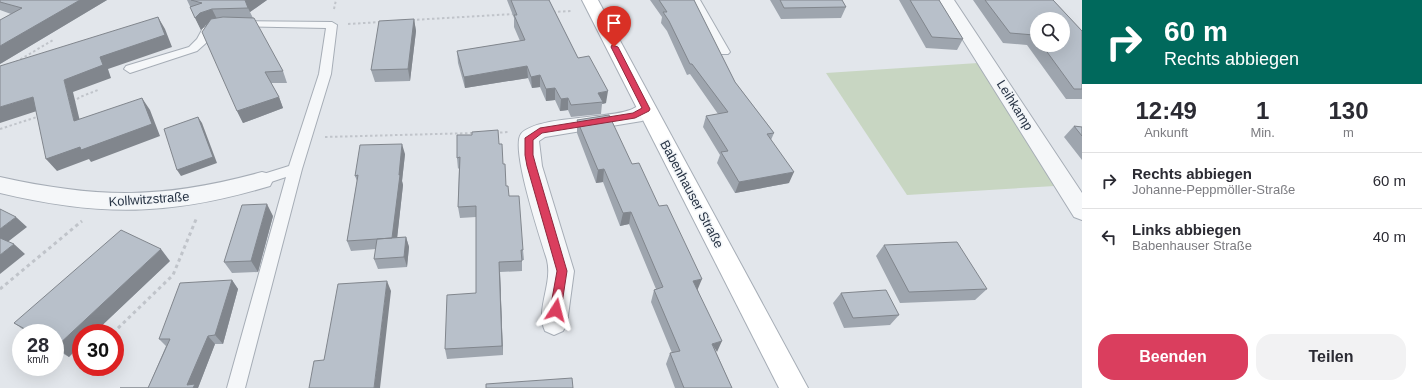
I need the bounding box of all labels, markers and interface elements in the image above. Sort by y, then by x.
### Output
pin [597,6,631,47]
icon: arrive [603,12,625,34]
map controls [1030,12,1070,52]
button: search [1030,12,1070,52]
icon: right [1098,16,1150,68]
text: 60 m [1164,16,1228,47]
text: Rechts abbiegen [1164,49,1299,69]
street label: Leihkamp [994,77,1036,133]
text: 12:49 [1136,97,1197,124]
text: 1 [1256,97,1269,124]
text: 130 [1328,97,1369,124]
text: Ankunft [1144,125,1188,140]
text: Min. [1250,125,1275,140]
text: m [1343,125,1354,140]
street label: Babenhauser Straße [657,138,727,250]
text: Rechts abbiegen [1132,165,1252,182]
icon: right [1098,170,1120,192]
text: 60 m [1373,172,1406,189]
text: Johanne-Peppmöller-Straße [1132,182,1295,197]
street label: Kollwitzstraße [108,189,190,209]
text: Links abbiegen [1132,221,1241,238]
icon: left [1098,226,1120,248]
text: 40 m [1373,228,1406,245]
text: Babenhauser Straße [1132,238,1252,253]
position arrow [535,289,577,331]
speed limit sign: 30 [72,324,124,376]
text: 28 [27,334,49,356]
button: Beenden [1098,334,1248,380]
button: Teilen [1256,334,1406,380]
text: km/h [27,354,49,365]

